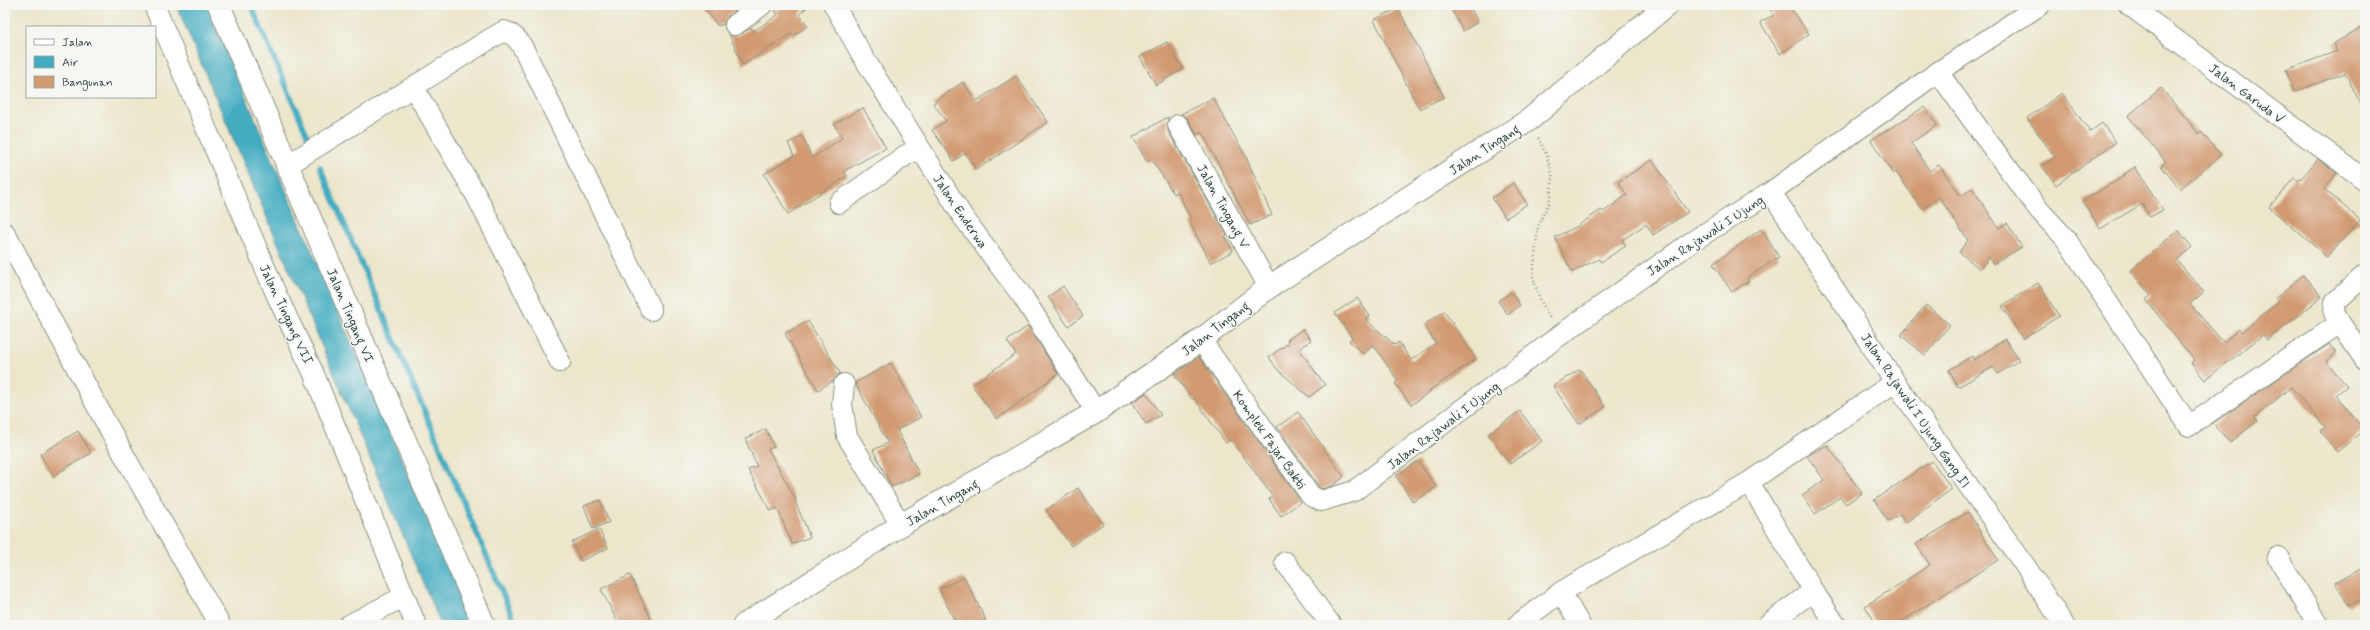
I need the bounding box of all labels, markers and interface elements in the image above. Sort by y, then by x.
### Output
legend [26,26,156,98]
text: Jalan [62,35,94,51]
text: Air [62,55,78,71]
street label: Jalan Garuda V [2205,60,2288,128]
text: Bangunan [62,75,113,91]
street label: Jalan Tingang [1446,121,1524,181]
street label: Jalan Tingang V [1191,161,1253,253]
street label: Jalan Enderwa [929,172,991,252]
street label: Jalan Rajawali I Ujung [1644,192,1768,281]
street label: Jalan Tingang VII [253,262,316,369]
street label: Jalan Tingang VI [320,266,377,366]
street label: Jalan Tingang [1178,298,1255,362]
street label: Jalan Rajawali I Ujung Gang II [1856,330,1973,492]
street label: Jalan Rajawali I Ujung [1384,378,1504,475]
street label: Komplek Fajar Bakti [1228,387,1309,492]
street label: Jalan Tingang [903,476,983,533]

